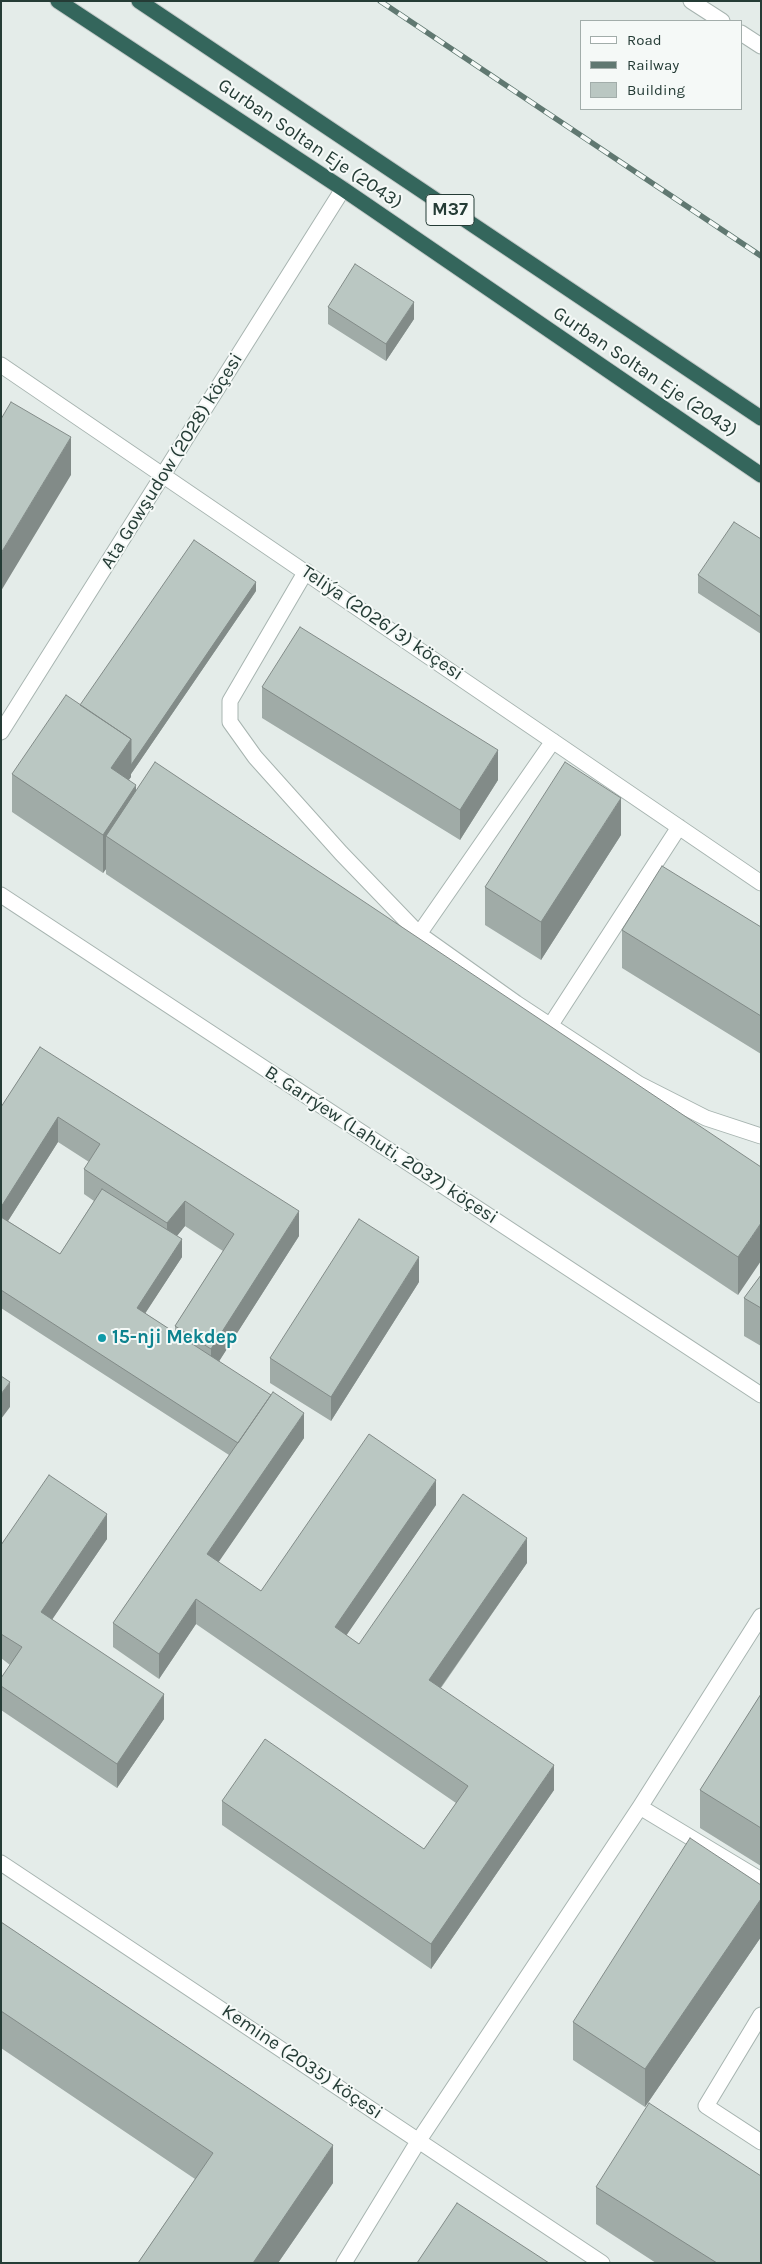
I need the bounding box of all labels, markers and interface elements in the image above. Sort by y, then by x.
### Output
legend [580,20,742,110]
text: Road [627,31,662,49]
text: Railway [627,56,679,74]
street label: Gurban Soltan Eje (2043) [213,74,407,214]
text: Building [627,81,685,99]
road number: M37 [426,194,474,226]
street label: Gurban Soltan Eje (2043) [548,302,742,442]
street label: Ata Gowşudow (2028) köçesi [96,349,248,573]
street label: Teliýa (2026/3) köçesi [297,560,467,686]
street label: B. Garrýew (Lahuti, 2037) köçesi [260,1061,502,1229]
place label: 15-nji Mekdep [112,1327,237,1349]
marker: 15-nji Mekdep [96,1332,108,1344]
street label: Kemine (2035) köçesi [217,2000,387,2124]

